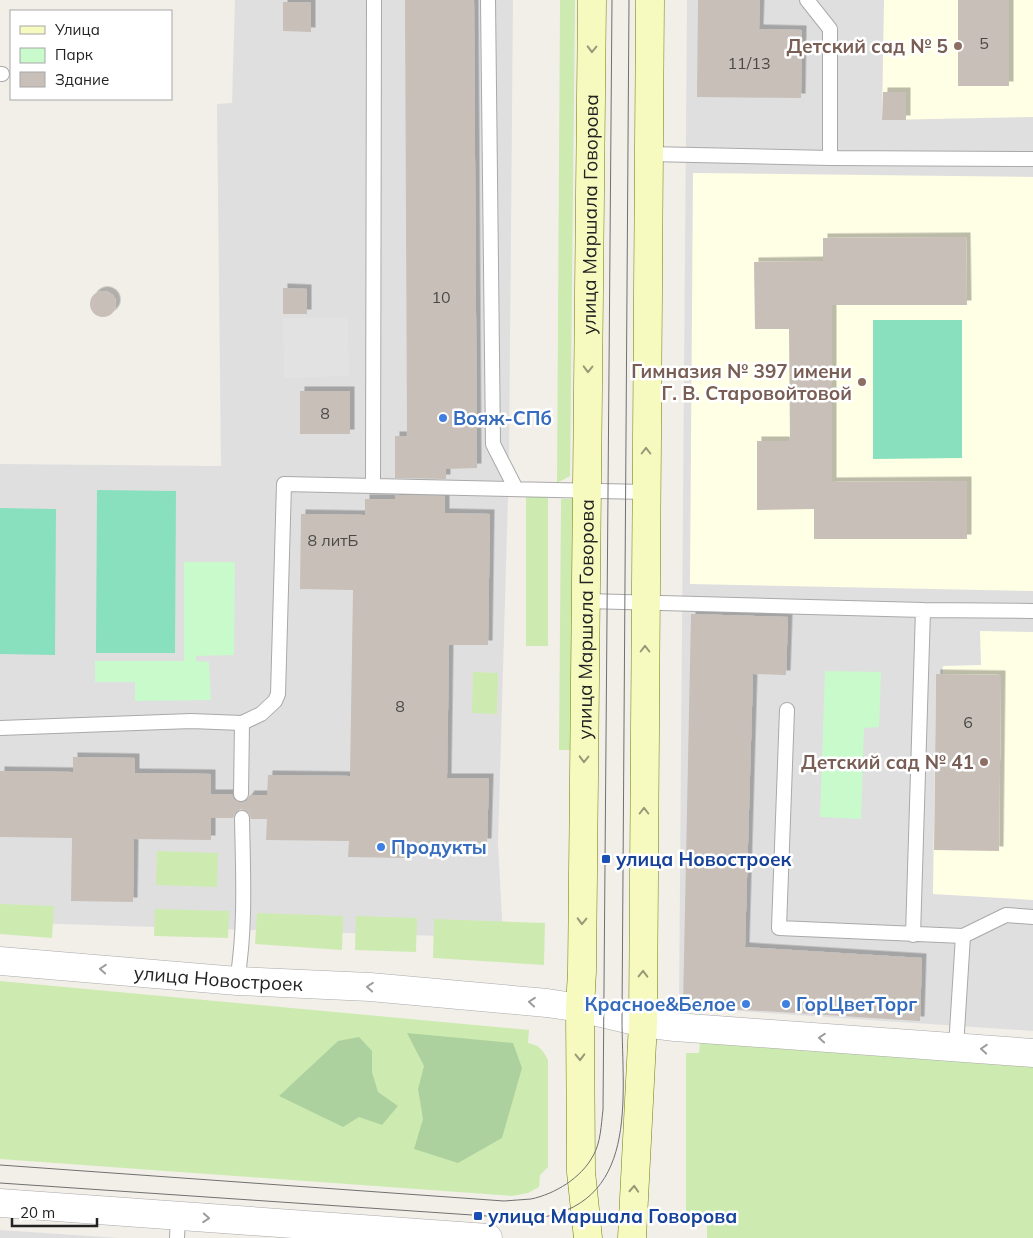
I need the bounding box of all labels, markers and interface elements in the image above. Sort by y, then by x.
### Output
legend [10,10,172,100]
text: Улица [54,20,100,39]
house number: 5 [979,33,989,53]
place label: Детский сад № 5 [786,34,948,58]
marker: Детский сад № 5 [952,40,964,52]
text: Парк [55,45,94,64]
one-way arrow [587,45,597,53]
house number: 11/13 [728,53,770,73]
text: Здание [55,70,109,89]
street label: улица Маршала Говорова [577,94,603,335]
house number: 10 [431,287,451,307]
place label: Гимназия № 397 имени Г. В. Старовойтовой [631,359,852,405]
one-way arrow [583,365,593,373]
marker: Гимназия № 397 имени Г. В. Старовойтовой [856,376,868,388]
house number: 8 [320,403,330,423]
place label: Вояж-СПб [453,406,552,430]
marker: Вояж-СПб [437,412,449,424]
one-way arrow [641,447,651,455]
street label: улица Маршала Говорова [572,499,599,740]
house number: 8 литБ [308,530,359,550]
one-way arrow [640,645,650,652]
house number: 8 [395,696,405,716]
house number: 6 [963,712,973,732]
place label: Детский сад № 41 [801,750,974,774]
one-way arrow [579,755,589,763]
marker: Детский сад № 41 [978,756,990,768]
one-way arrow [639,807,649,815]
place label: Продукты [391,835,487,859]
marker: Продукты [375,841,387,853]
place label: улица Новостроек [616,847,792,871]
marker: улица Новостроек [600,853,612,865]
one-way arrow [577,917,588,925]
street label: улица Новостроек [133,960,304,996]
one-way arrow [99,963,107,974]
one-way arrow [638,970,648,978]
one-way arrow [365,982,373,993]
place label: Красное&Белое [584,992,736,1016]
place label: ГорЦветТорг [796,992,917,1016]
one-way arrow [527,996,535,1007]
marker: Красное&Белое [740,998,752,1010]
marker: ГорЦветТорг [780,998,792,1010]
one-way arrow [818,1032,826,1043]
one-way arrow [980,1044,988,1055]
one-way arrow [575,1054,585,1061]
one-way arrow [629,1185,640,1193]
scale bar [12,1196,98,1228]
text: 20 m [20,1203,55,1222]
place label: улица Маршала Говорова [488,1204,737,1228]
marker: улица Маршала Говорова [472,1210,484,1222]
one-way arrow [202,1212,210,1223]

